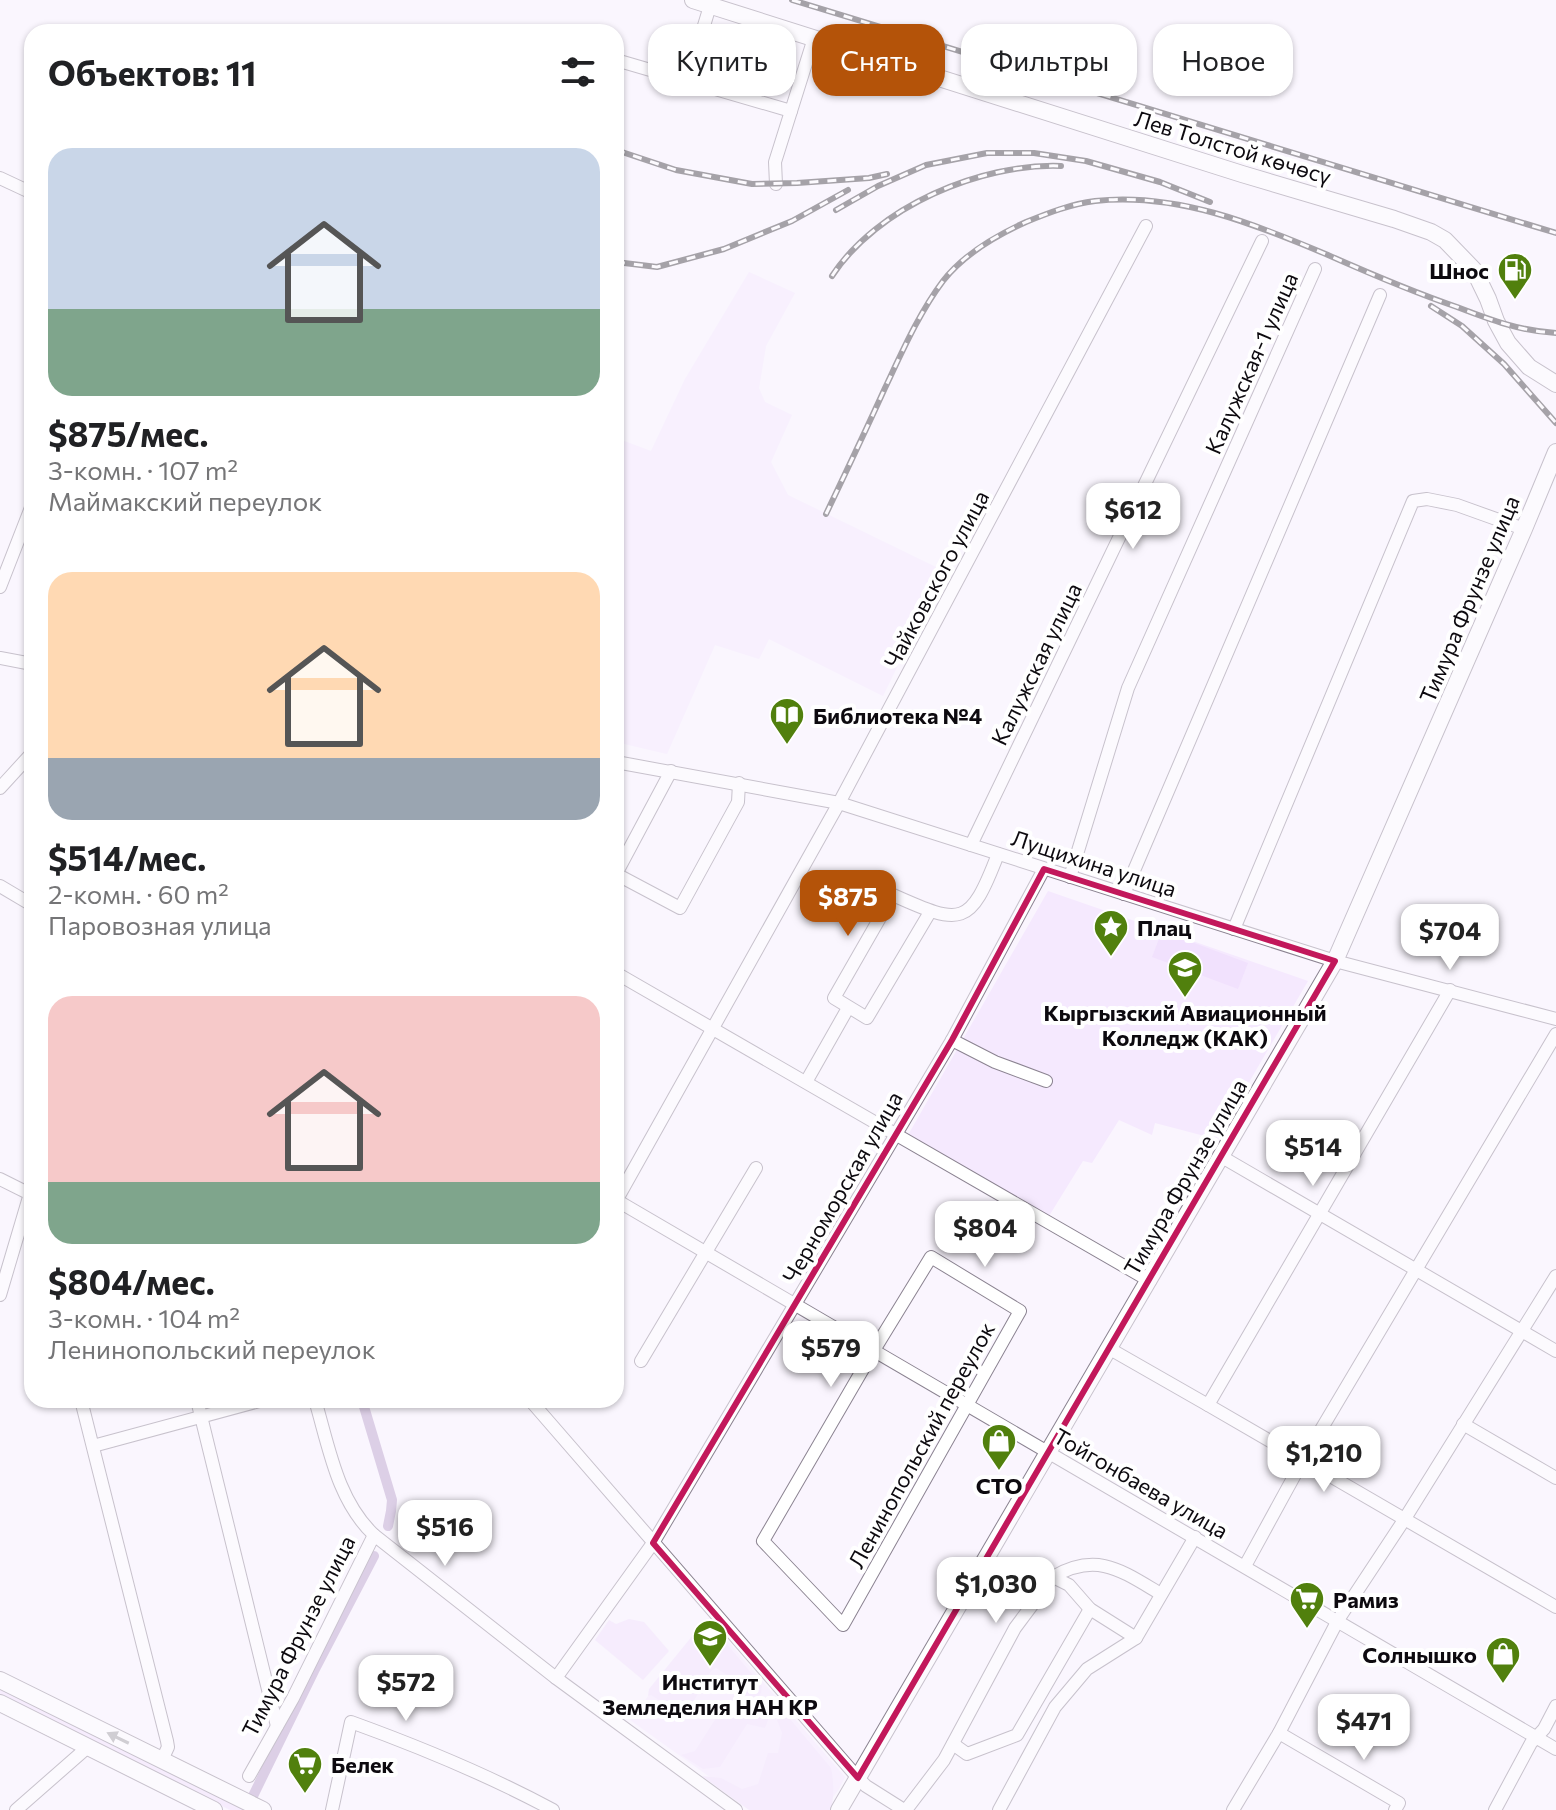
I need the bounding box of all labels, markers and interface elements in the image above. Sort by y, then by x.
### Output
chip: Купить [648,24,796,96]
chip: Снять [812,24,945,96]
chip: Фильтры [961,24,1137,96]
chip: Новое [1153,24,1293,96]
icon: filters [556,50,600,94]
text: Объектов: 11 [48,51,256,93]
street label: Лев Толстой көчөсү [1131,104,1335,190]
icon: home [252,200,396,344]
fuel station icon: Шнос [1496,251,1534,301]
place label: Шнос [1429,257,1489,284]
street label: Калужская-1 улица [1199,268,1303,458]
text: $875/мес. [48,412,209,454]
text: 3-комн. · 107 m² [48,454,238,485]
pin: $612 [1086,483,1180,551]
text: Маймакский переулок [48,485,322,516]
street label: Чайковского улица [878,486,994,672]
street label: Тимура Фрунзе улица [1413,491,1525,707]
text: $612 [1104,493,1162,524]
street label: Калужская улица [985,578,1087,750]
icon: home [252,624,396,768]
library icon: Библиотека №4 [768,696,806,746]
place label: Библиотека №4 [813,702,982,729]
street label: Лущихина улица [1008,824,1180,902]
text: $514/мес. [48,836,206,878]
pin: $875 [801,870,895,938]
text: 2-комн. · 60 m² [48,878,229,909]
text: $875 [818,880,878,911]
pin: $704 [1403,904,1497,972]
place icon: Плац [1092,908,1130,958]
text: Паровозная улица [48,909,272,940]
place label: Плац [1137,914,1192,941]
text: $704 [1419,914,1481,945]
school or university icon: Кыргызский Авиационный Колледж (КАК) [1166,949,1204,999]
place label: Кыргызский Авиационный Колледж (КАК) [1043,999,1327,1051]
icon: home [252,1048,396,1192]
street label: Тимура Фрунзе улица [1118,1074,1252,1280]
street label: Черноморская улица [776,1086,908,1288]
pin: $514 [1266,1120,1360,1188]
text: $514 [1284,1130,1342,1161]
pin: $804 [938,1201,1032,1269]
text: $804 [953,1211,1017,1242]
text: $804/мес. [48,1260,215,1302]
text: 3-комн. · 104 m² [48,1302,240,1333]
street label: Ленинопольский переулок [842,1317,1000,1573]
pin: $579 [784,1321,878,1389]
text: $579 [801,1331,861,1362]
text: Ленинопольский переулок [48,1333,376,1364]
shop icon: СТО [980,1422,1018,1472]
street label: Тойгонбаева улица [1049,1422,1233,1544]
pin: $1,210 [1259,1426,1389,1494]
text: $1,210 [1285,1436,1363,1467]
place label: СТО [976,1472,1022,1499]
pin: $516 [398,1500,492,1568]
text: $516 [416,1510,474,1541]
street label: Тимура Фрунзе улица [236,1531,360,1741]
pin: $1,030 [931,1557,1061,1625]
text: $1,030 [955,1567,1037,1598]
supermarket icon: Рамиз [1288,1580,1326,1630]
place label: Рамиз [1333,1586,1399,1613]
school or university icon: Институт Земледелия НАН КР [691,1618,729,1668]
shop icon: Солнышко [1484,1635,1522,1685]
place label: Солнышко [1362,1641,1477,1668]
pin: $572 [359,1655,453,1723]
text: $572 [376,1665,436,1696]
place label: Институт Земледелия НАН КР [602,1668,818,1720]
pin: $471 [1317,1694,1411,1762]
text: $471 [1336,1704,1392,1735]
one-way arrow [107,1732,130,1745]
supermarket icon: Белек [286,1745,324,1795]
place label: Белек [331,1751,395,1778]

